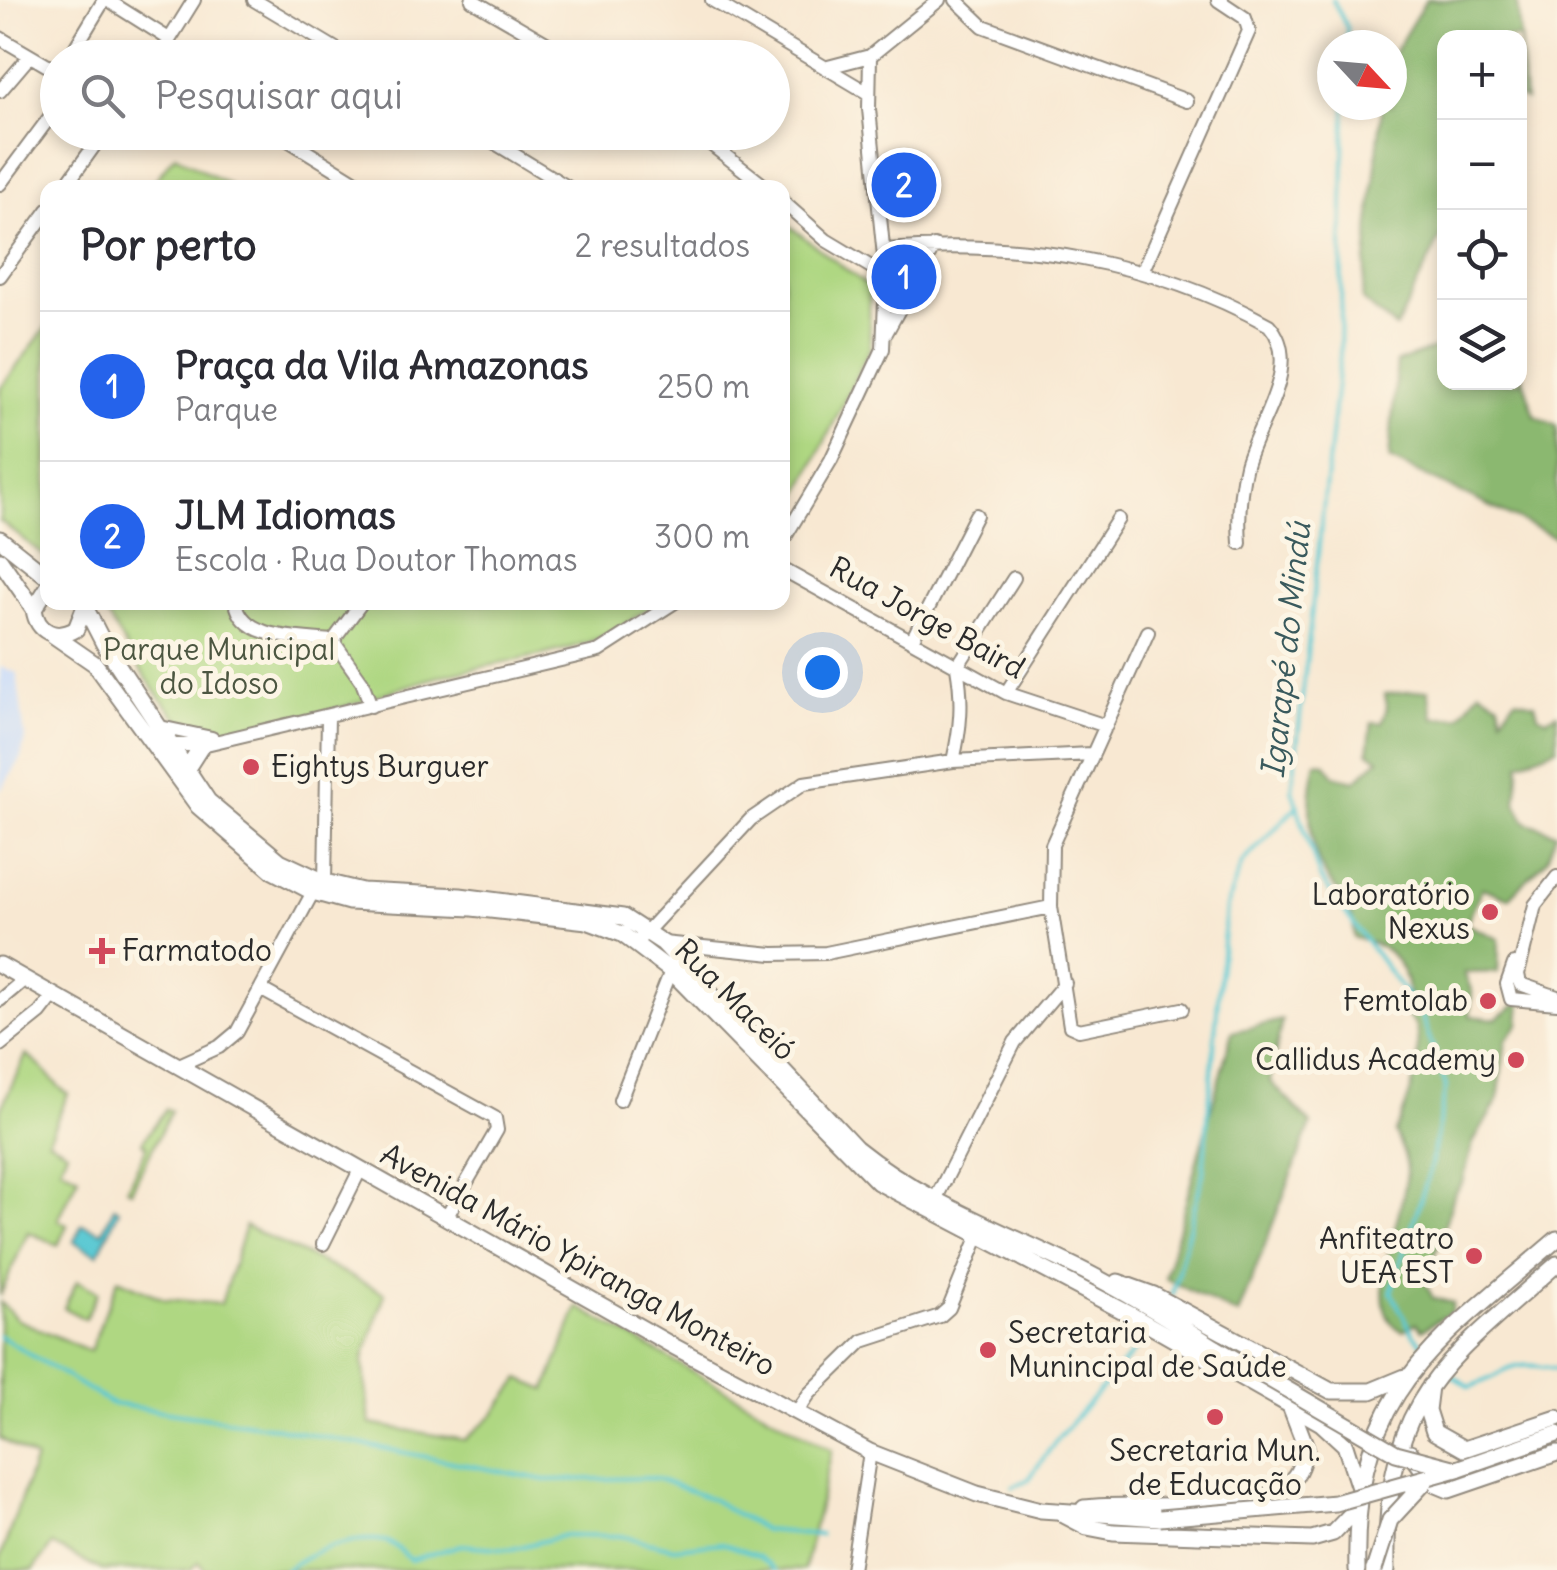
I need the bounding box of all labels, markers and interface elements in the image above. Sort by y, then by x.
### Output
north arrow [1317,30,1407,120]
map controls [1437,30,1527,390]
button: + [1437,30,1527,120]
search box [40,40,790,150]
icon: search [75,68,130,123]
text: Pesquisar aqui [155,72,403,119]
button: − [1437,120,1527,210]
pin: 2 [872,148,936,222]
button: locate [1437,210,1527,300]
text: Por perto [80,219,257,271]
text: 2 resultados [575,225,750,266]
pin: 1 [872,240,936,314]
button: layers [1437,300,1527,390]
text: Praça da Vila Amazonas [175,342,588,389]
text: 1 [106,366,119,407]
text: 250 m [657,366,750,407]
text: Parque [175,389,278,430]
text: JLM Idiomas [175,492,396,539]
text: 2 [104,516,121,557]
text: 300 m [654,516,750,557]
water label: Igarapé do Mindú [1252,518,1320,780]
text: Escola · Rua Doutor Thomas [175,539,578,580]
street label: Rua Jorge Baird [823,548,1032,686]
park label: Parque Municipal do Idoso [103,630,335,702]
your location [797,647,848,698]
place label: Eightys Burguer [271,747,489,785]
marker: Eightys Burguer [240,756,262,778]
place label: Laboratório Nexus [1312,875,1470,947]
marker: Laboratório Nexus [1479,901,1501,923]
place label: Farmatodo [122,931,272,969]
street label: Rua Maceió [667,931,804,1068]
marker: Farmatodo [91,940,113,962]
place label: Femtolab [1343,981,1468,1019]
marker: Femtolab [1477,990,1499,1012]
place label: Callidus Academy [1255,1040,1496,1078]
marker: Callidus Academy [1505,1049,1527,1071]
street label: Avenida Mário Ypiranga Monteiro [374,1134,783,1384]
place label: Anfiteatro UEA EST [1319,1219,1454,1291]
marker: Anfiteatro UEA EST [1463,1245,1485,1267]
place label: Secretaria Munincipal de Saúde [1008,1313,1287,1385]
marker: Secretaria Munincipal de Saúde [977,1339,999,1361]
marker: Secretaria Mun. de Educação [1204,1406,1226,1428]
place label: Secretaria Mun. de Educação [1109,1431,1321,1503]

